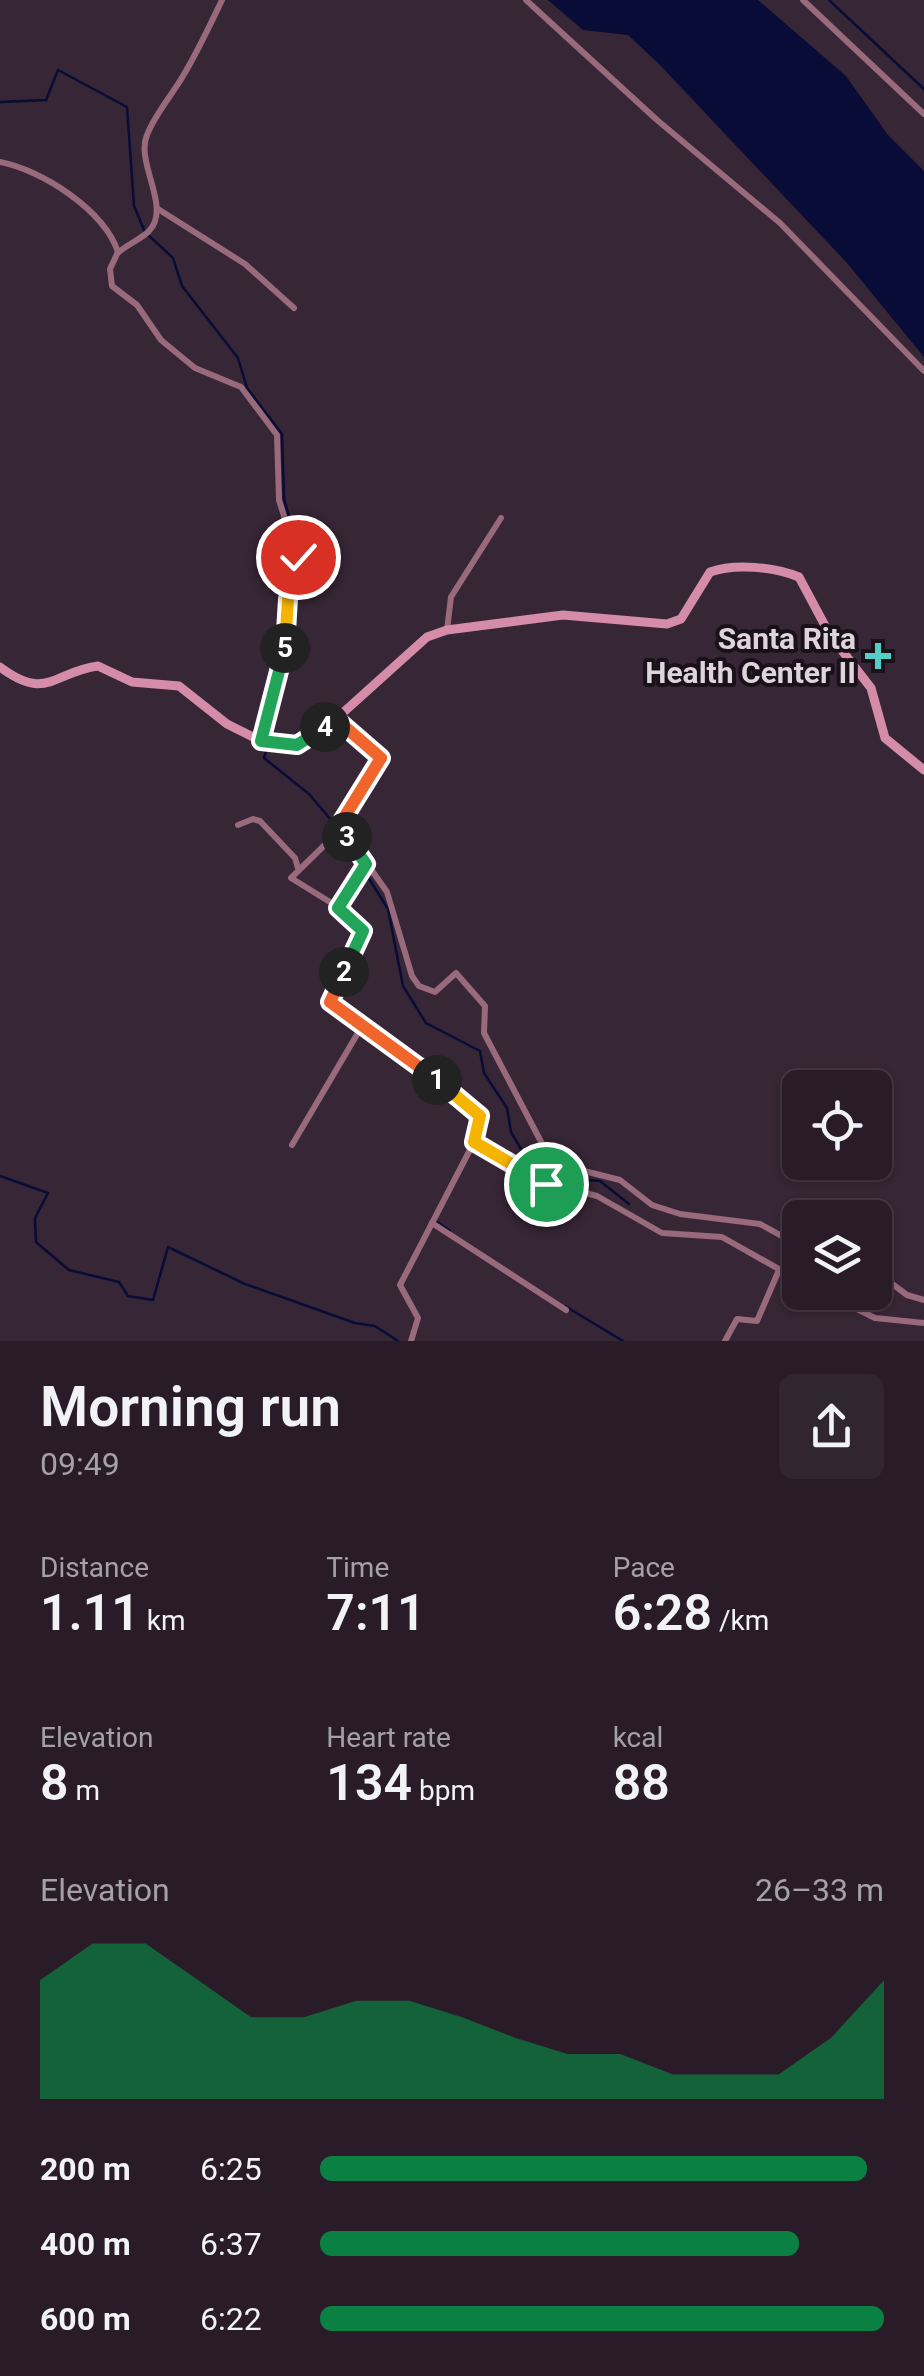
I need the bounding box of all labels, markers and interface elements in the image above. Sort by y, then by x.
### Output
pin [256,515,341,600]
icon: check [271,530,326,585]
place label: Santa Rita Health Center II [645,621,856,690]
pin: 5 [260,623,310,673]
text: 5 [277,631,293,664]
marker: Santa Rita Health Center II [865,643,891,669]
pin: 4 [300,702,350,752]
text: 4 [317,710,333,743]
pin: 3 [322,812,372,862]
text: 3 [339,820,355,853]
pin: 2 [319,947,369,997]
text: 2 [336,955,352,988]
pin: 1 [412,1055,462,1105]
text: 1 [429,1063,445,1096]
map controls [782,1070,892,1310]
button: locate [782,1070,892,1180]
pin [504,1142,589,1227]
icon: arrive [519,1157,574,1212]
button: layers [782,1200,892,1310]
button: share [779,1374,884,1479]
text: Morning run [40,1375,341,1439]
text: 09:49 [40,1445,120,1483]
text: Distance [40,1551,149,1584]
text: Time [326,1551,389,1584]
text: Pace [613,1551,675,1584]
text: 1.11 [40,1584,140,1642]
text: 7:11 [326,1584,426,1642]
text: 6:28 [613,1584,712,1642]
text: km [140,1604,186,1637]
text: /km [712,1604,769,1637]
text: Elevation [40,1721,153,1754]
text: Heart rate [326,1721,451,1754]
text: kcal [613,1721,663,1754]
text: 8 [40,1754,69,1812]
text: 134 [326,1754,412,1812]
text: 88 [613,1754,670,1812]
text: m [69,1774,100,1807]
text: bpm [412,1774,475,1807]
text: Elevation [40,1871,170,1909]
text: 26–33 m [755,1871,884,1909]
text: 200 m [40,2150,131,2188]
text: 6:25 [200,2150,262,2188]
text: 400 m [40,2225,131,2263]
text: 6:37 [200,2225,262,2263]
text: 600 m [40,2300,131,2338]
text: 6:22 [200,2300,262,2338]

